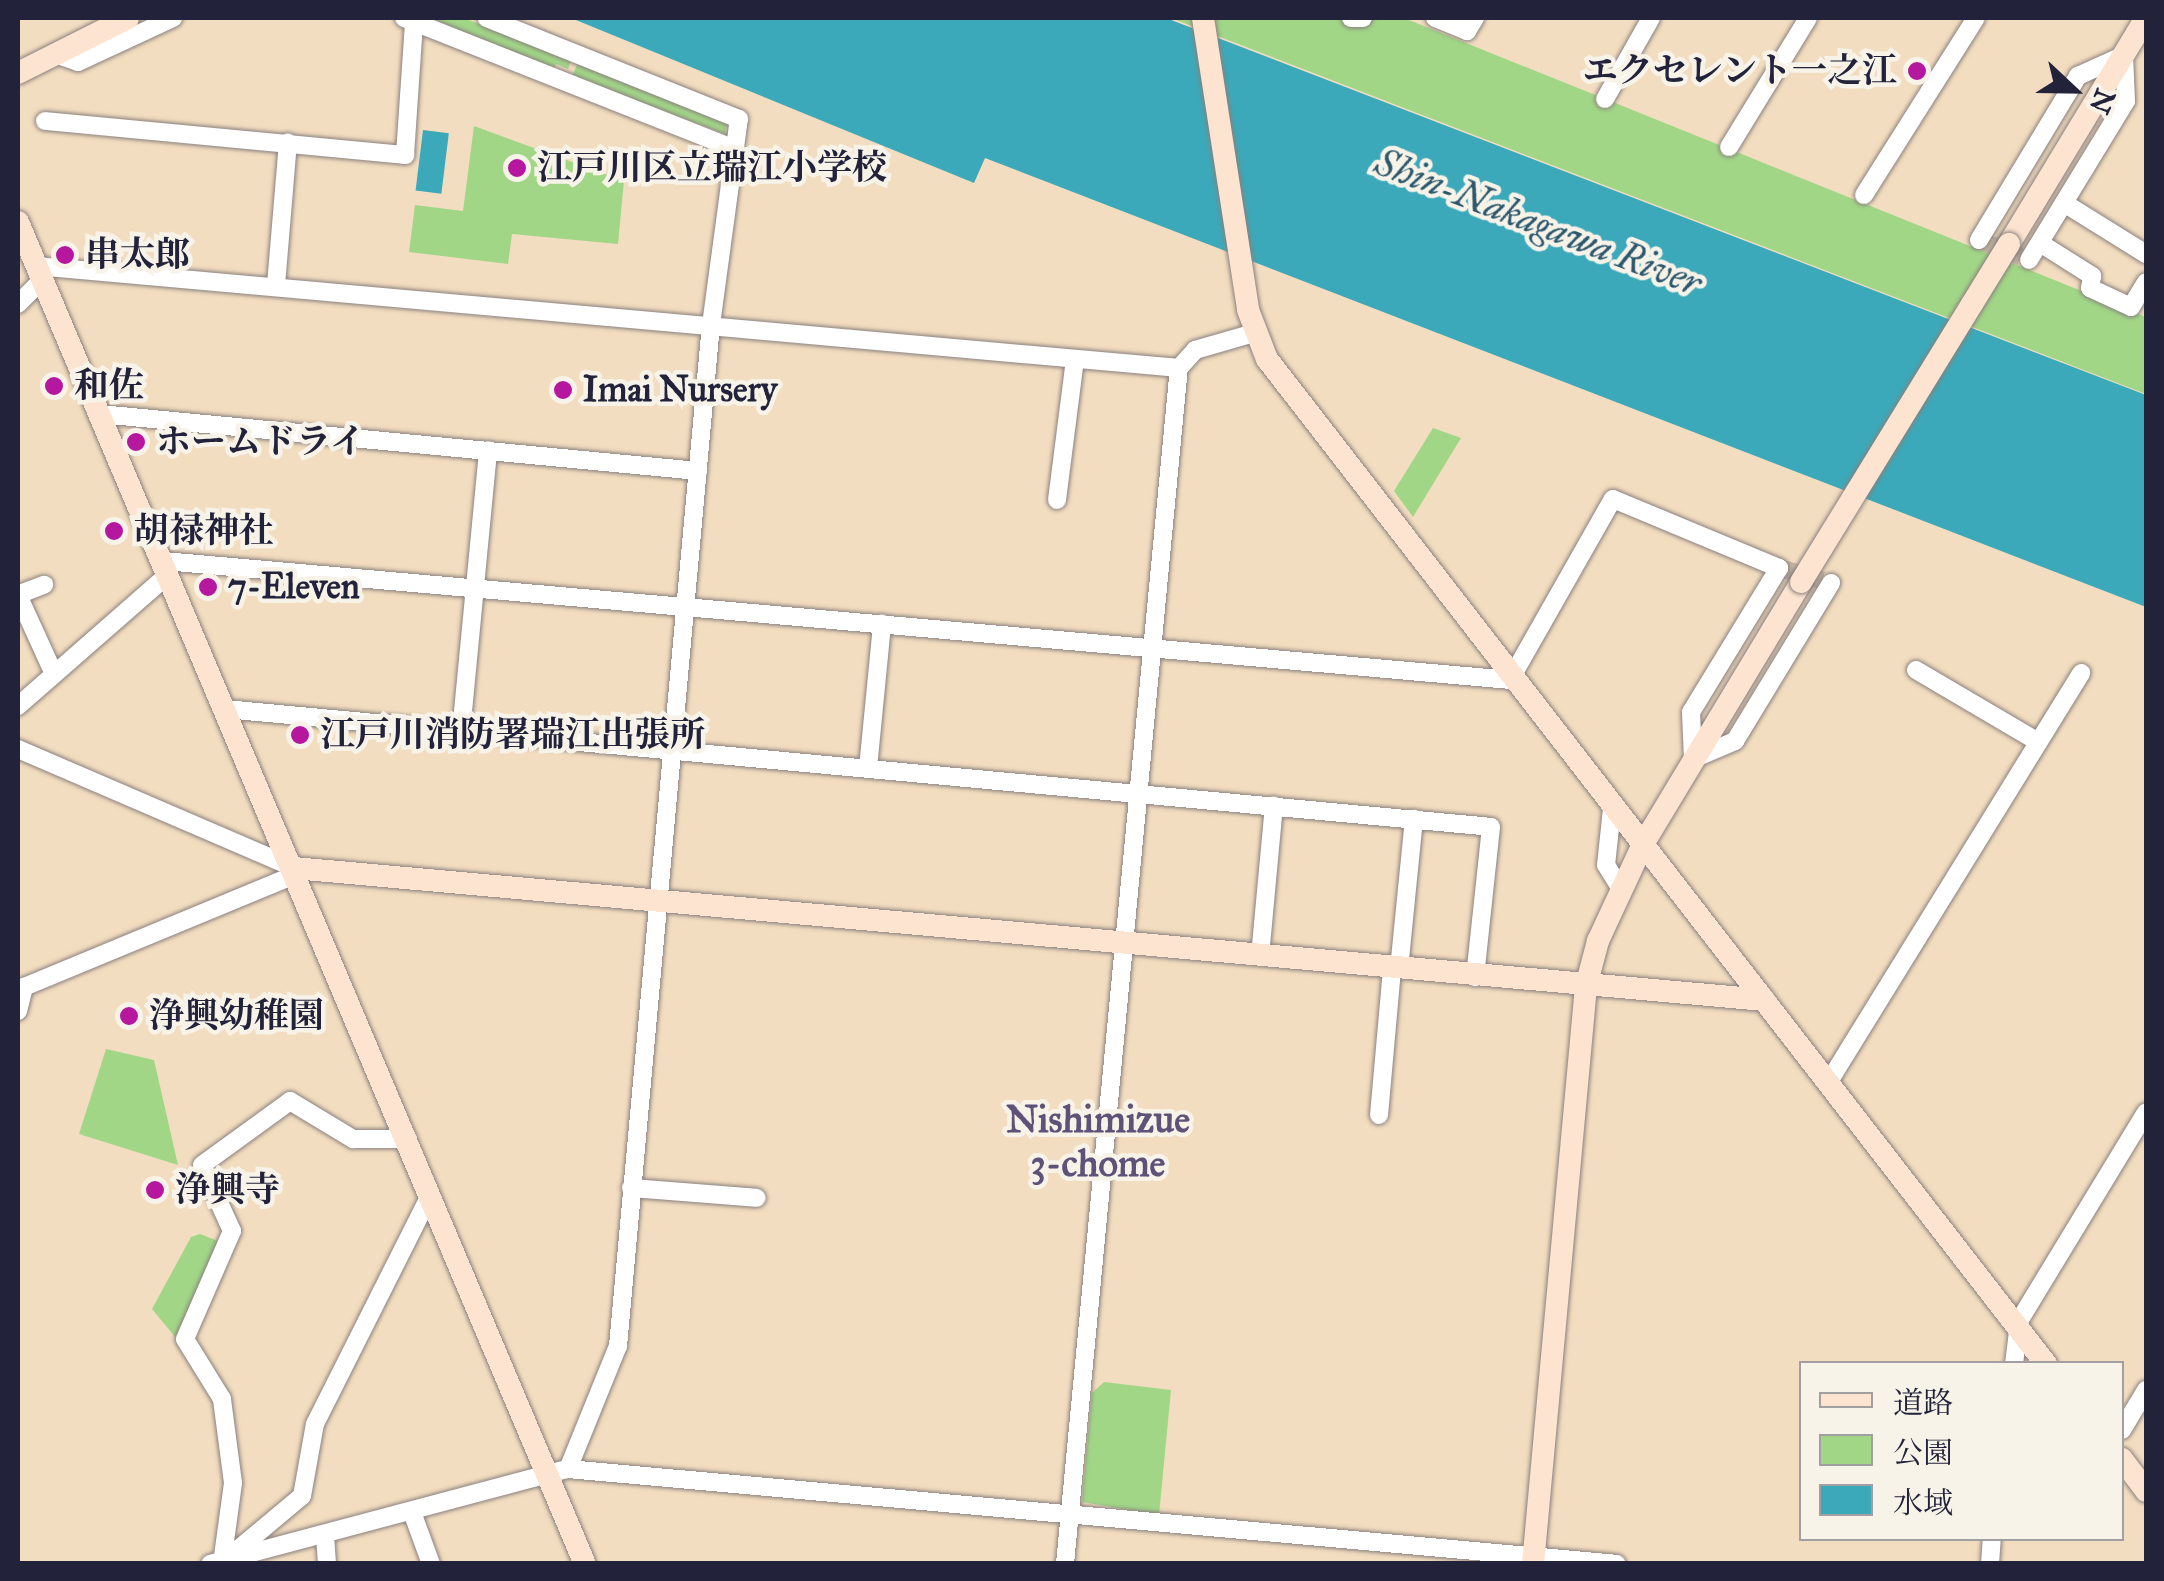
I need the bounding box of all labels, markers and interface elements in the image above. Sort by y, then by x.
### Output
north arrow [2024,40,2124,140]
place label: エクセレント一之江 [1582,50,1897,92]
marker: エクセレント一之江 [1906,60,1928,82]
text: N [2082,84,2123,119]
water label: Shin-Nakagawa River [1368,140,1708,306]
place label: 江戸川区立瑞江小学校 [537,147,887,189]
marker: 江戸川区立瑞江小学校 [506,157,528,179]
place label: 串太郎 [85,234,190,276]
marker: 串太郎 [54,244,76,266]
place label: 和佐 [74,365,144,407]
place label: Imai Nursery [583,369,777,411]
marker: 和佐 [43,375,65,397]
marker: Imai Nursery [552,379,574,401]
place label: ホームドライ [156,421,366,463]
marker: ホームドライ [125,431,147,453]
place label: 胡禄神社 [134,510,274,552]
marker: 胡禄神社 [103,520,125,542]
place label: 7-Eleven [228,566,360,608]
marker: 7-Eleven [197,576,219,598]
place label: 江戸川消防署瑞江出張所 [320,714,705,756]
marker: 江戸川消防署瑞江出張所 [289,724,311,746]
place label: 浄興幼稚園 [149,995,324,1037]
marker: 浄興幼稚園 [118,1005,140,1027]
district label: Nishimizue 3-chome [1006,1097,1190,1186]
place label: 浄興寺 [175,1169,280,1211]
marker: 浄興寺 [144,1179,166,1201]
legend [1799,1361,2124,1541]
text: 道路 [1893,1385,1953,1421]
text: 公園 [1893,1435,1953,1471]
text: 水域 [1893,1485,1953,1521]

